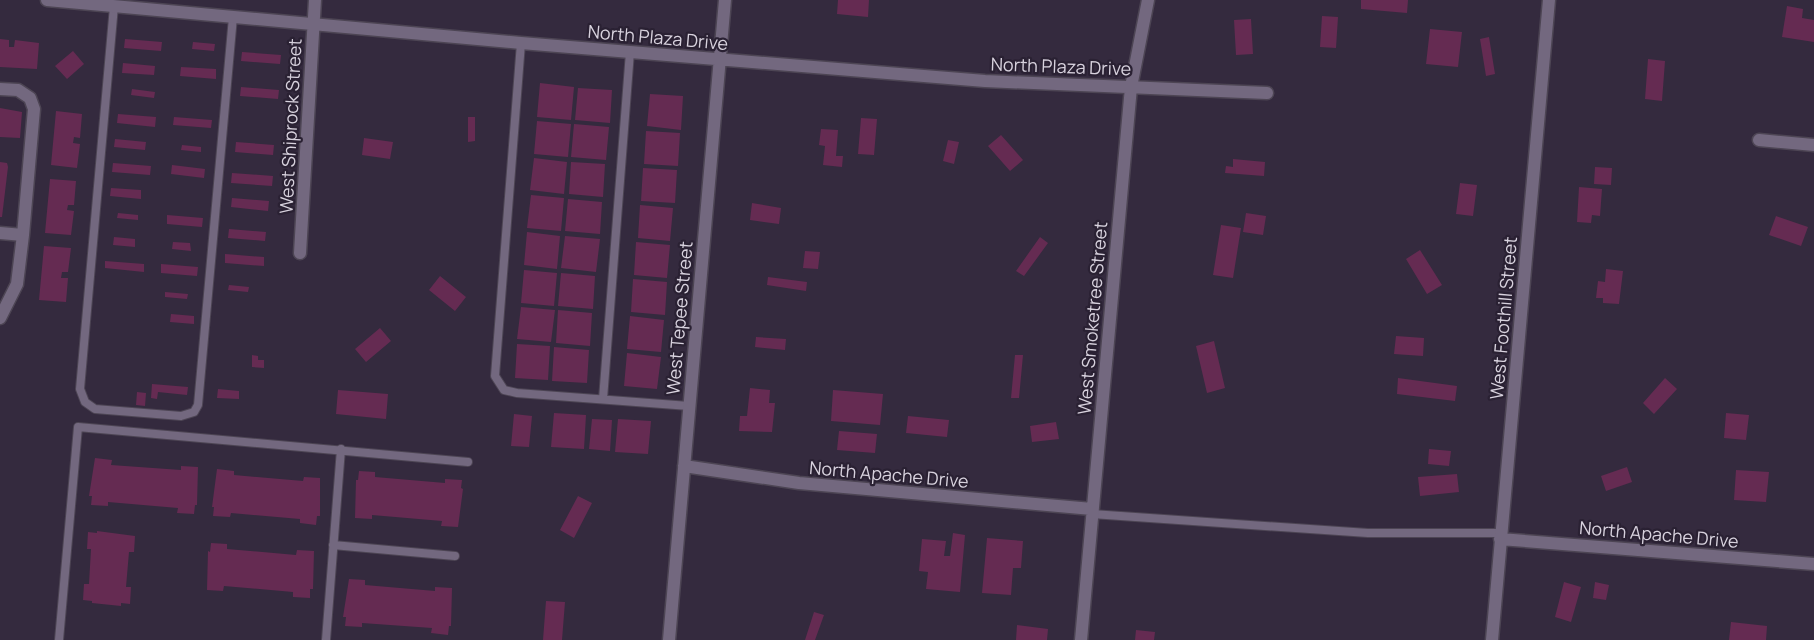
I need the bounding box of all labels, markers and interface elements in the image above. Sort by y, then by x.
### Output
street label: North Plaza Drive [587,19,729,55]
street label: West Shiprock Street [273,38,307,214]
street label: North Plaza Drive [990,52,1132,80]
street label: West Smoketree Street [1072,220,1112,416]
street label: West Foothill Street [1484,235,1522,401]
street label: West Tepee Street [660,240,698,396]
street label: North Apache Drive [808,455,970,493]
street label: North Apache Drive [1578,515,1740,553]

